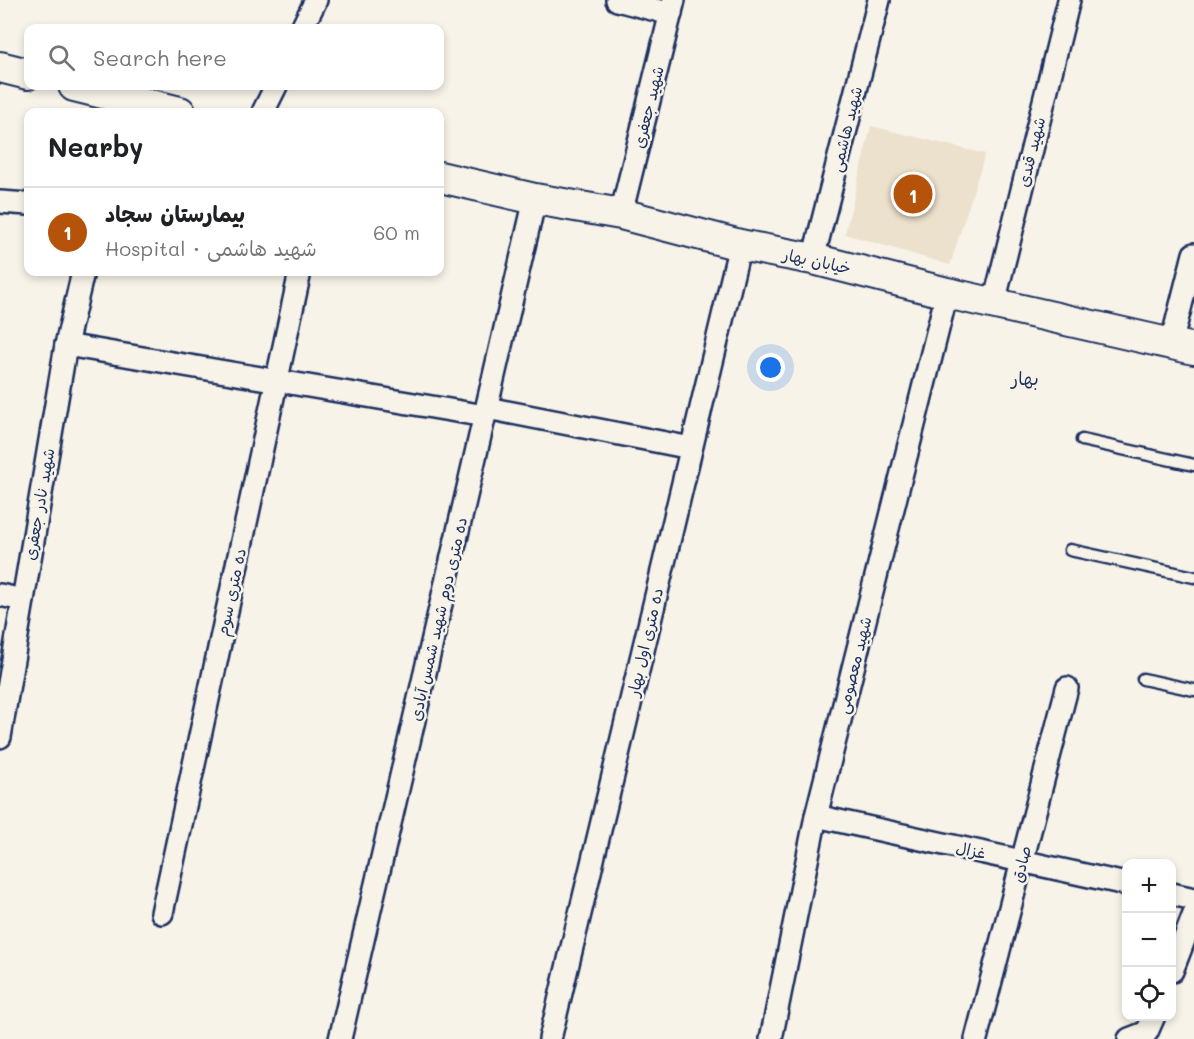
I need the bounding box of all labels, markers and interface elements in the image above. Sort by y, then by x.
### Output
search box [24,24,444,90]
icon: search [45,41,78,74]
text: Search here [93,43,227,72]
street label: شهید جعفری [627,64,668,150]
street label: شهید هاشمی [825,84,867,174]
street label: شهید قندی [1012,115,1049,189]
text: Nearby [48,130,143,164]
pin: 1 [894,172,932,216]
text: بیمارستان سجاد [105,199,245,228]
text: 1 [63,219,72,245]
text: 60 m [373,219,420,245]
text: Hospital · شهید هاشمی [105,235,317,261]
street label: خیابان بهار [779,243,853,278]
your location [756,353,785,382]
district label: بهار [1009,366,1039,390]
street label: شهید نادر جعفری [18,446,59,562]
street label: ده متری دوم شهید شمس آبادی [404,515,474,723]
street label: ده متری سوم [211,546,253,638]
street label: ده متری اول بهار [621,586,667,700]
street label: شهید معصومی [831,614,877,716]
street label: غزال [954,836,988,863]
street label: صادق [1006,843,1035,885]
map controls [1122,859,1176,1021]
button: + [1122,859,1176,913]
button: − [1122,913,1176,967]
button: locate [1122,967,1176,1021]

